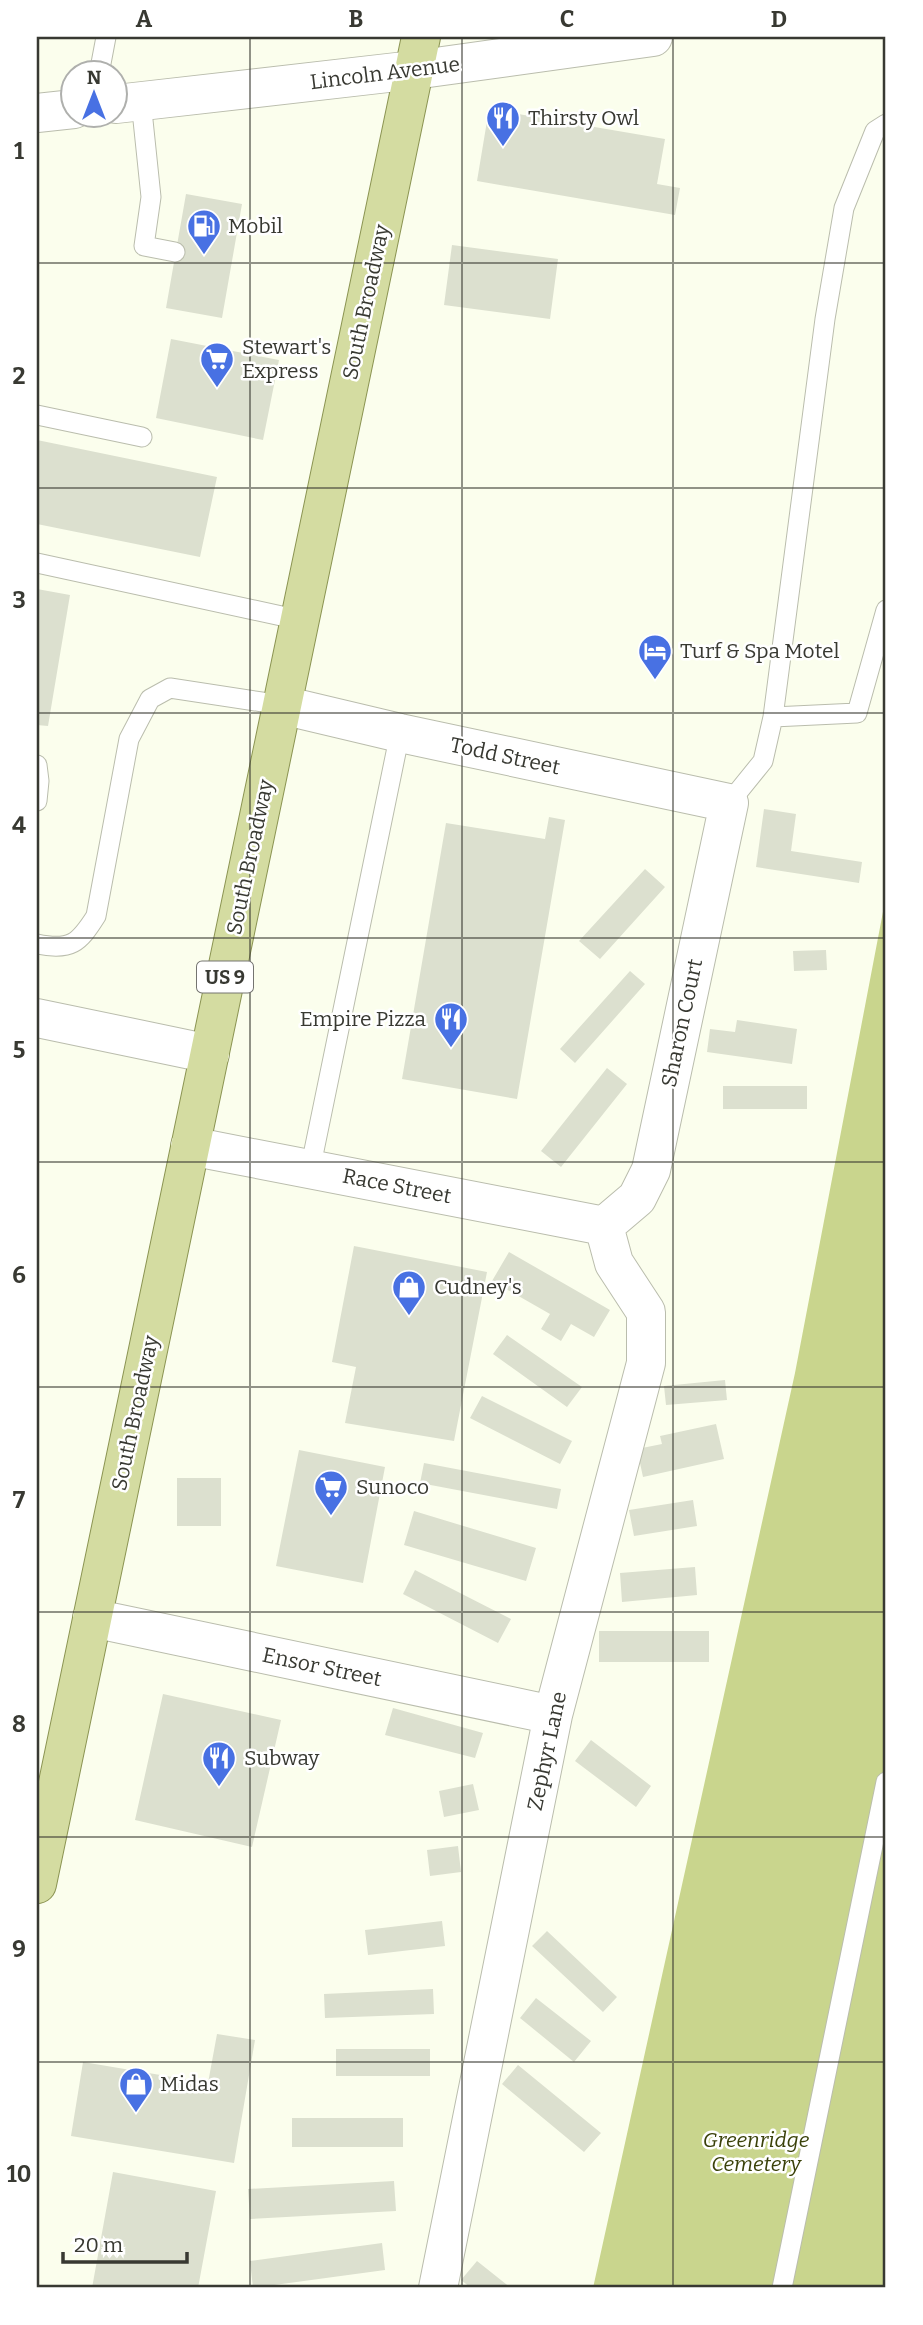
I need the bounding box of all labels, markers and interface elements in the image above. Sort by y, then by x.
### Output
text: A [136,5,153,33]
text: B [349,5,363,33]
text: C [560,5,574,33]
text: D [771,5,787,33]
street label: Lincoln Avenue [309,51,461,95]
north arrow [60,60,130,130]
text: N [87,66,102,89]
restaurant icon: Thirsty Owl [484,99,522,148]
place label: Thirsty Owl [528,105,639,131]
text: 1 [14,137,24,165]
fuel station icon: Mobil [185,207,223,256]
place label: Mobil [228,213,283,239]
street label: South Broadway [337,221,395,382]
place label: Stewart's Express [242,334,331,384]
supermarket icon: Stewart's Express [198,340,236,389]
text: 2 [13,362,26,390]
text: 3 [12,586,26,614]
hotel icon: Turf & Spa Motel [636,632,674,681]
place label: Turf & Spa Motel [680,638,840,664]
street label: Todd Street [448,732,563,780]
street label: South Broadway [221,776,279,937]
text: 4 [12,811,26,839]
street label: Sharon Court [656,956,708,1090]
road number: US 9 [197,962,253,993]
restaurant icon: Empire Pizza [432,1000,470,1049]
place label: Empire Pizza [300,1006,427,1032]
text: 5 [13,1036,25,1064]
street label: Race Street [340,1163,454,1209]
text: 6 [12,1261,26,1289]
shop icon: Cudney's [390,1268,428,1317]
place label: Cudney's [434,1274,522,1300]
street label: South Broadway [106,1332,164,1493]
supermarket icon: Sunoco [312,1468,350,1517]
place label: Sunoco [356,1474,429,1500]
text: 7 [13,1486,26,1514]
street label: Ensor Street [260,1642,384,1692]
street label: Zephyr Lane [522,1689,572,1813]
text: 8 [12,1710,26,1738]
restaurant icon: Subway [200,1739,238,1788]
place label: Subway [244,1745,320,1771]
text: 9 [12,1935,26,1963]
shop icon: Midas [117,2065,155,2114]
place label: Midas [160,2071,219,2097]
park label: Greenridge Cemetery [703,2127,810,2177]
text: 10 [7,2160,31,2188]
scale bar [63,2220,187,2264]
text: 20 m [74,2232,123,2258]

